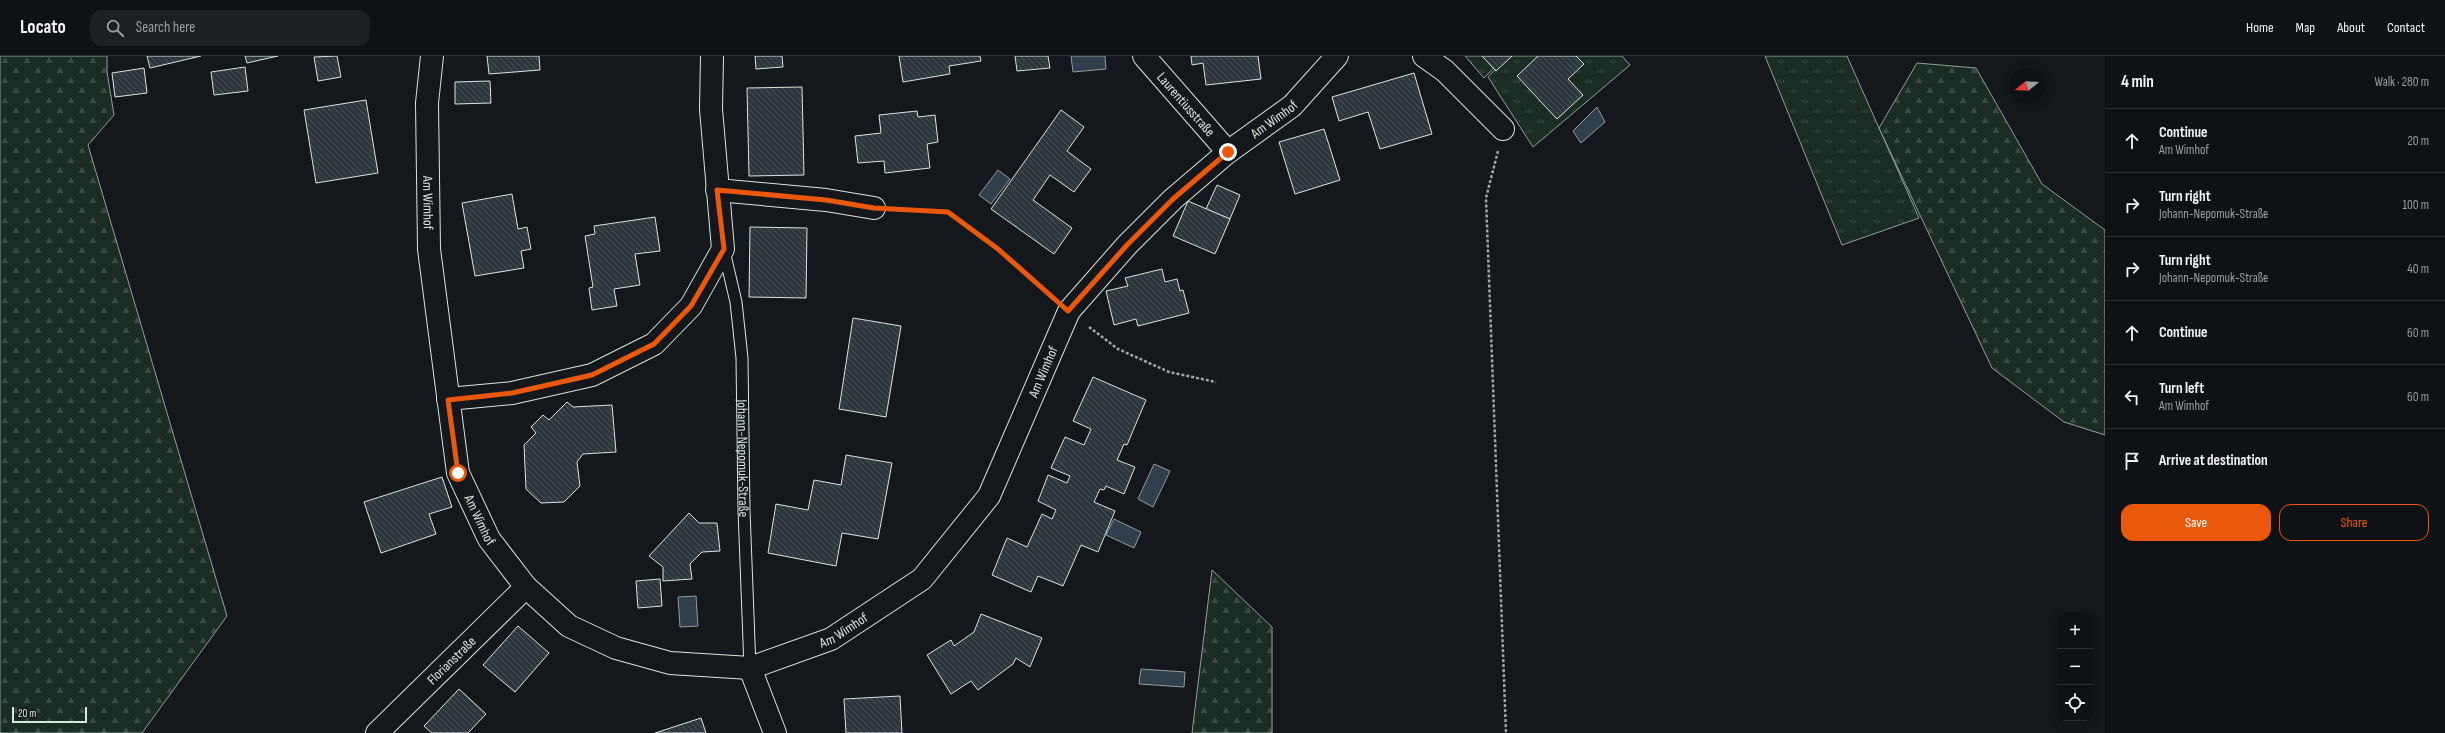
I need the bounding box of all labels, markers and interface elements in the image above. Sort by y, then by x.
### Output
search box [90,10,370,46]
text: Locato [20,16,66,39]
icon: search [104,17,126,39]
text: Search here [136,18,195,37]
text: Home [2246,19,2274,36]
text: Map [2296,19,2315,36]
text: About [2337,19,2365,36]
text: Contact [2387,19,2425,36]
north arrow [2009,68,2045,104]
street label: Laurentiusstraße [1153,69,1218,140]
text: 4 min [2121,72,2154,92]
text: Walk · 280 m [2375,74,2429,90]
street label: Am Wimhof [1247,96,1303,143]
text: Continue [2159,123,2208,142]
icon: ahead [2121,130,2143,152]
text: 20 m [2407,133,2429,149]
text: Am Wimhof [2159,142,2209,158]
route end [1219,143,1237,161]
street label: Am Wimhof [419,175,437,231]
text: Turn right [2159,187,2211,206]
icon: right [2121,194,2143,216]
text: 100 m [2402,197,2429,213]
text: Johann-Nepomuk-Straße [2159,206,2268,222]
text: Turn right [2159,251,2211,270]
icon: right [2121,258,2143,280]
text: 40 m [2407,261,2429,277]
text: Johann-Nepomuk-Straße [2159,270,2268,286]
icon: ahead [2121,322,2143,344]
text: Continue [2159,323,2208,342]
text: 60 m [2407,325,2429,341]
street label: Am Wimhof [1024,343,1062,401]
text: Turn left [2159,379,2204,398]
icon: left [2121,386,2143,408]
text: 60 m [2407,389,2429,405]
street label: Johann-Nepomuk-Straße [734,398,752,518]
text: Am Wimhof [2159,398,2209,414]
icon: arrive [2121,450,2143,472]
text: Arrive at destination [2159,451,2268,470]
route start [449,464,467,482]
street label: Am Wimhof [460,491,500,550]
button: Save [2121,504,2271,541]
button: Share [2279,504,2429,541]
street label: Am Wimhof [816,609,872,652]
map controls [2057,613,2093,721]
button: + [2057,613,2093,649]
street label: Florianstraße [424,633,480,688]
button: − [2057,649,2093,685]
button: locate [2057,685,2093,721]
scale bar [12,705,87,724]
text: 20 m [18,707,36,720]

